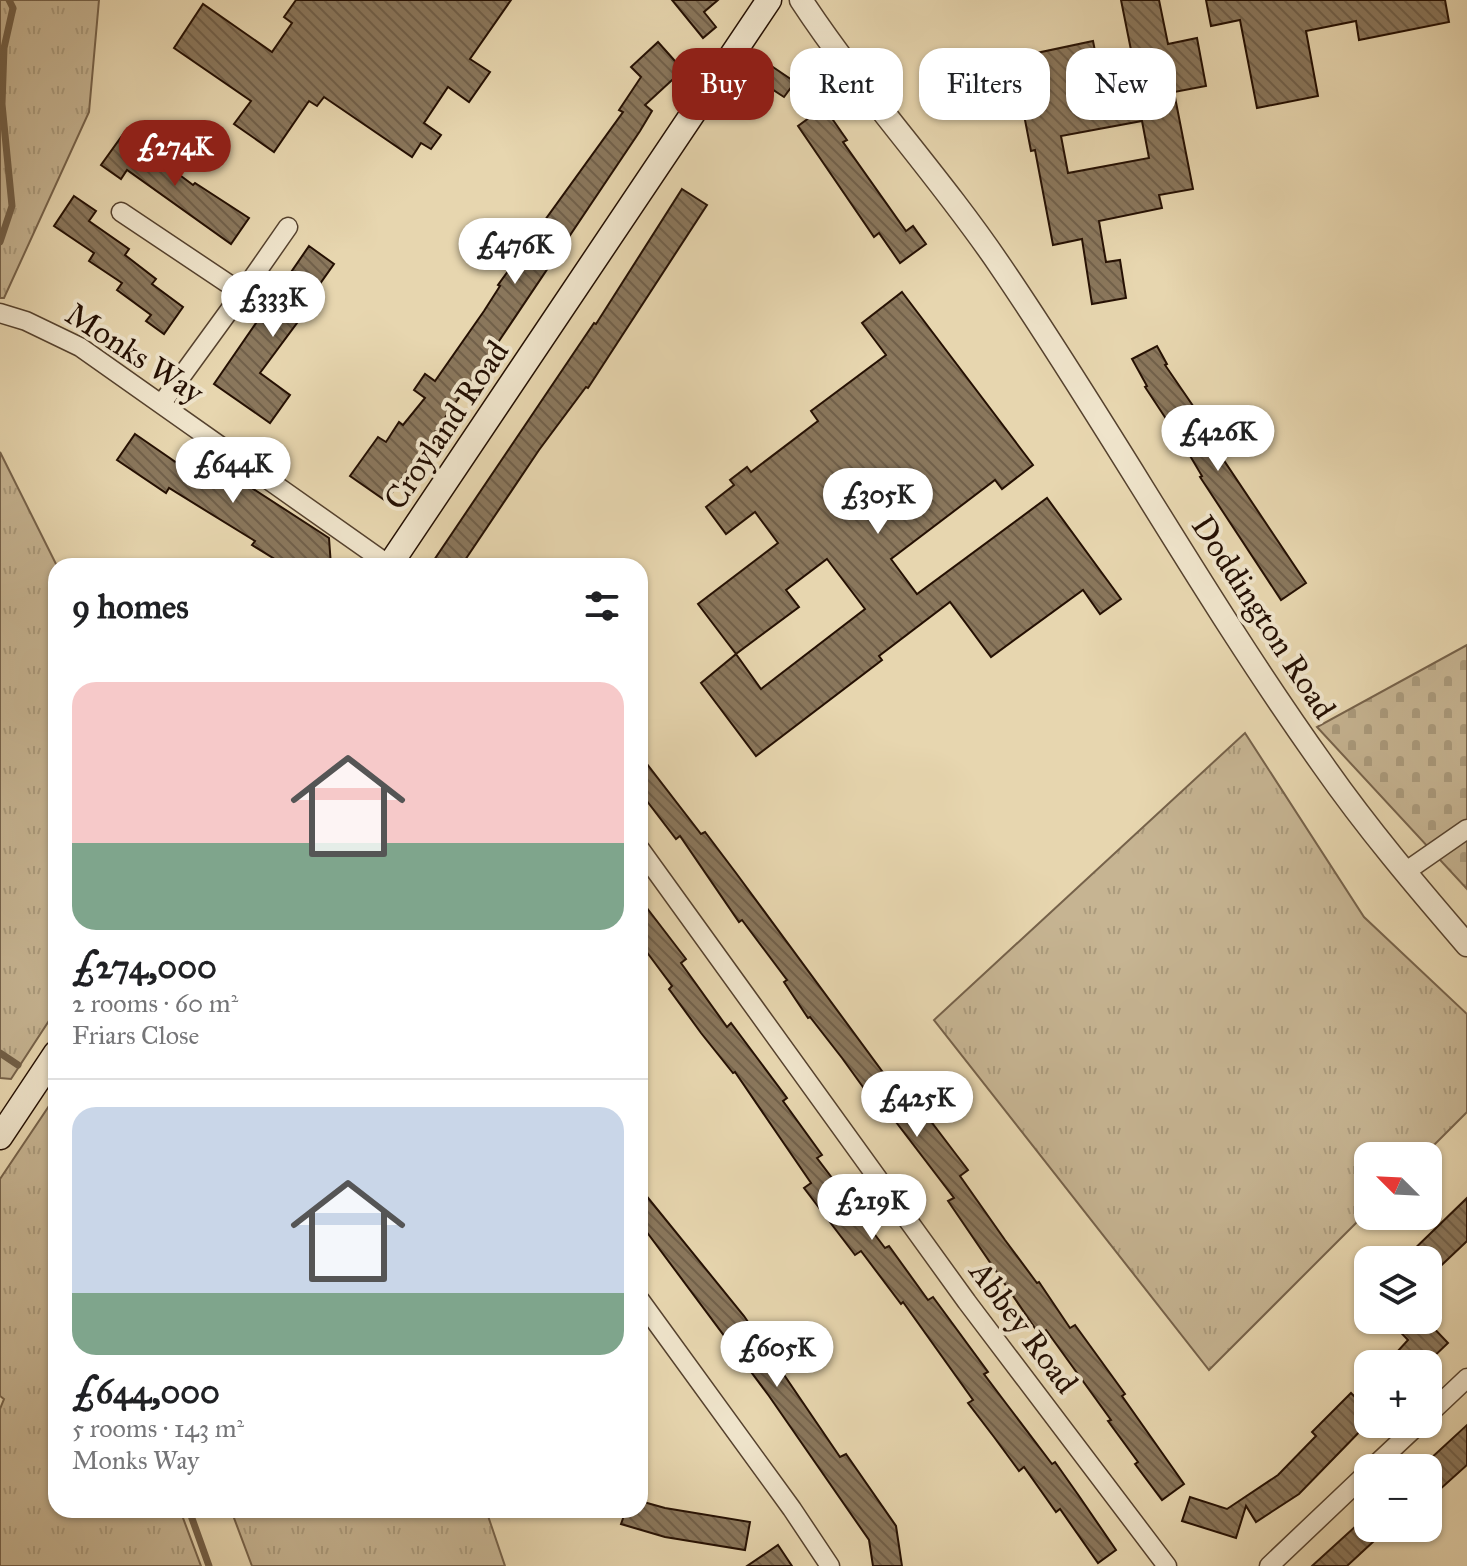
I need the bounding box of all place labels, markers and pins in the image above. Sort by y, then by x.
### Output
pin: £274K [119,120,231,188]
pin: £476K [459,218,571,286]
pin: £333K [217,271,329,339]
pin: £426K [1162,405,1274,473]
pin: £644K [177,437,289,505]
pin: £305K [822,468,934,536]
pin: £425K [861,1071,973,1139]
pin: £219K [816,1174,928,1242]
pin: £605K [721,1321,833,1389]

